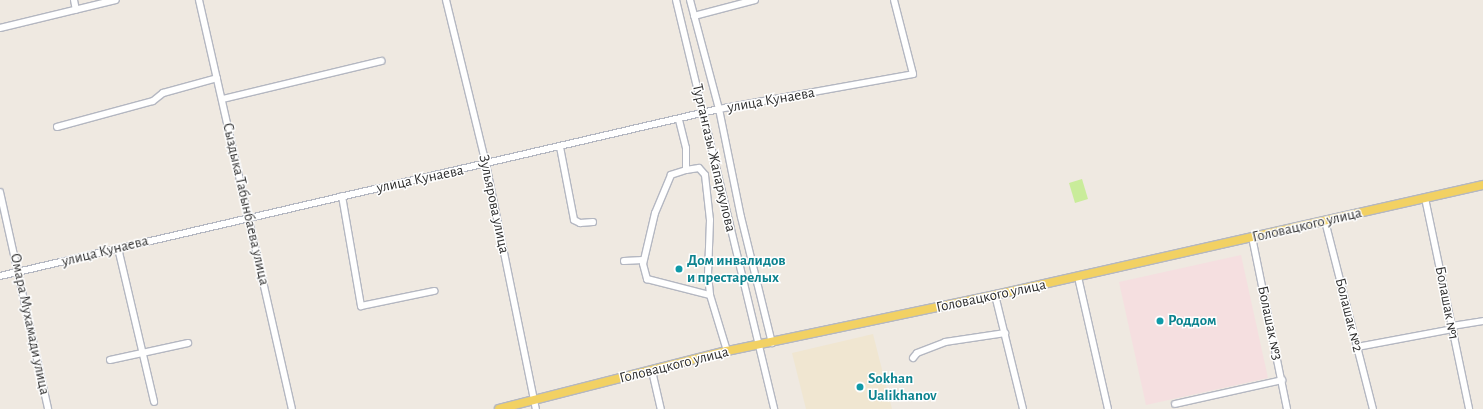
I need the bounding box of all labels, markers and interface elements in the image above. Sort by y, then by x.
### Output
street label: Тургангазы Жапаркулова [688,82,740,234]
street label: улица Кунаева [726,83,816,117]
street label: Сыздыка Табынбаева улица [219,121,273,287]
street label: Зульярова улица [475,153,513,255]
street label: улица Кунаева [375,161,465,197]
street label: Головацкого улица [1250,204,1364,246]
street label: улица Кунаева [60,232,150,270]
place label: Дом инвалидов и престарелых [687,251,786,286]
street label: Омара Мухамади улица [6,252,54,396]
marker: Дом инвалидов и престарелых [674,264,684,274]
street label: Болашак №1 [1431,265,1463,341]
street label: Головацкого улица [934,276,1048,316]
street label: Болашак №2 [1331,276,1367,354]
street label: Болашак №3 [1253,284,1287,362]
place label: Роддом [1168,312,1216,330]
marker: Роддом [1155,316,1165,326]
street label: Головацкого улица [618,343,730,387]
place label: Sokhan Ualikhanov [868,369,937,404]
marker: Sokhan Ualikhanov [855,382,865,392]

